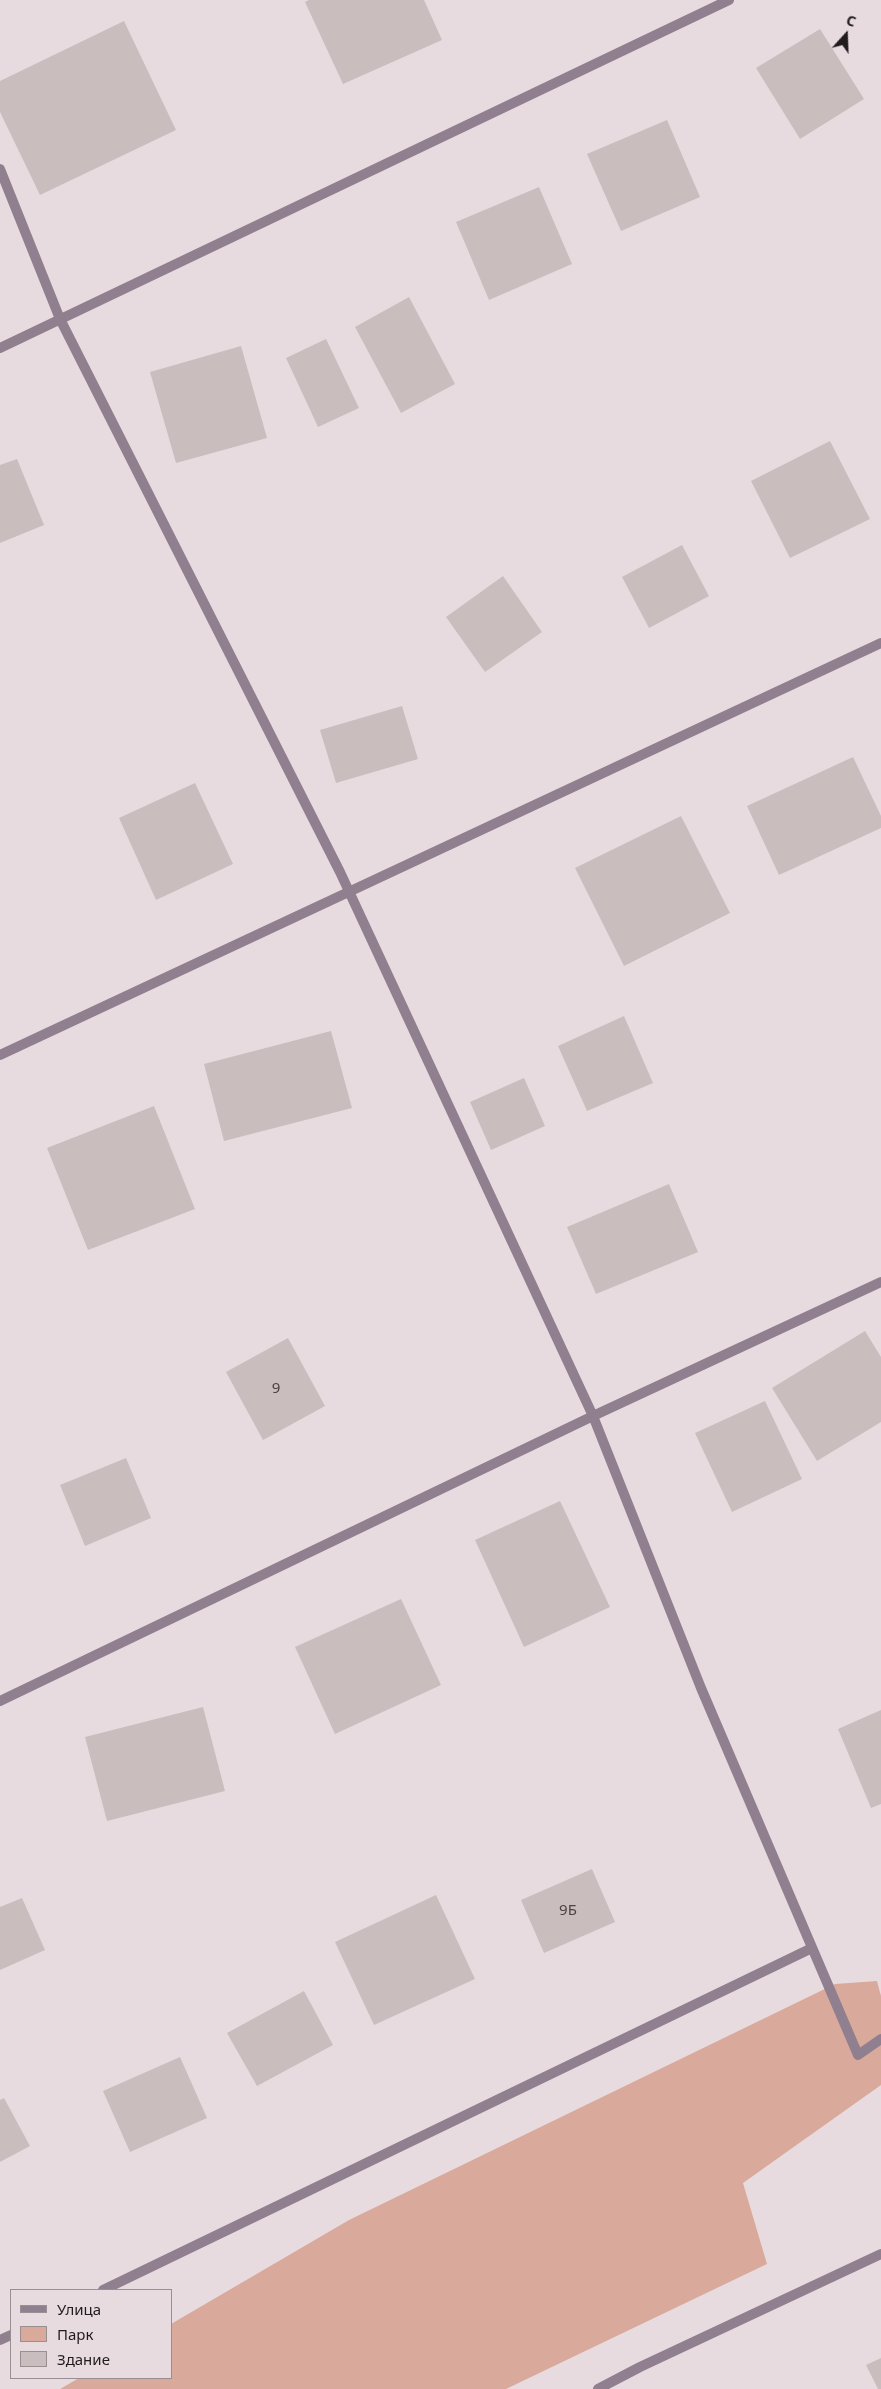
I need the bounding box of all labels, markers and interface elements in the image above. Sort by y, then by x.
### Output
north arrow [821,10,871,60]
text: С [844,10,859,31]
house number: 9 [272,1380,280,1398]
house number: 9Б [559,1902,577,1920]
legend [10,2289,172,2379]
text: Улица [57,2299,101,2319]
text: Парк [57,2324,93,2344]
text: Здание [57,2349,110,2369]

